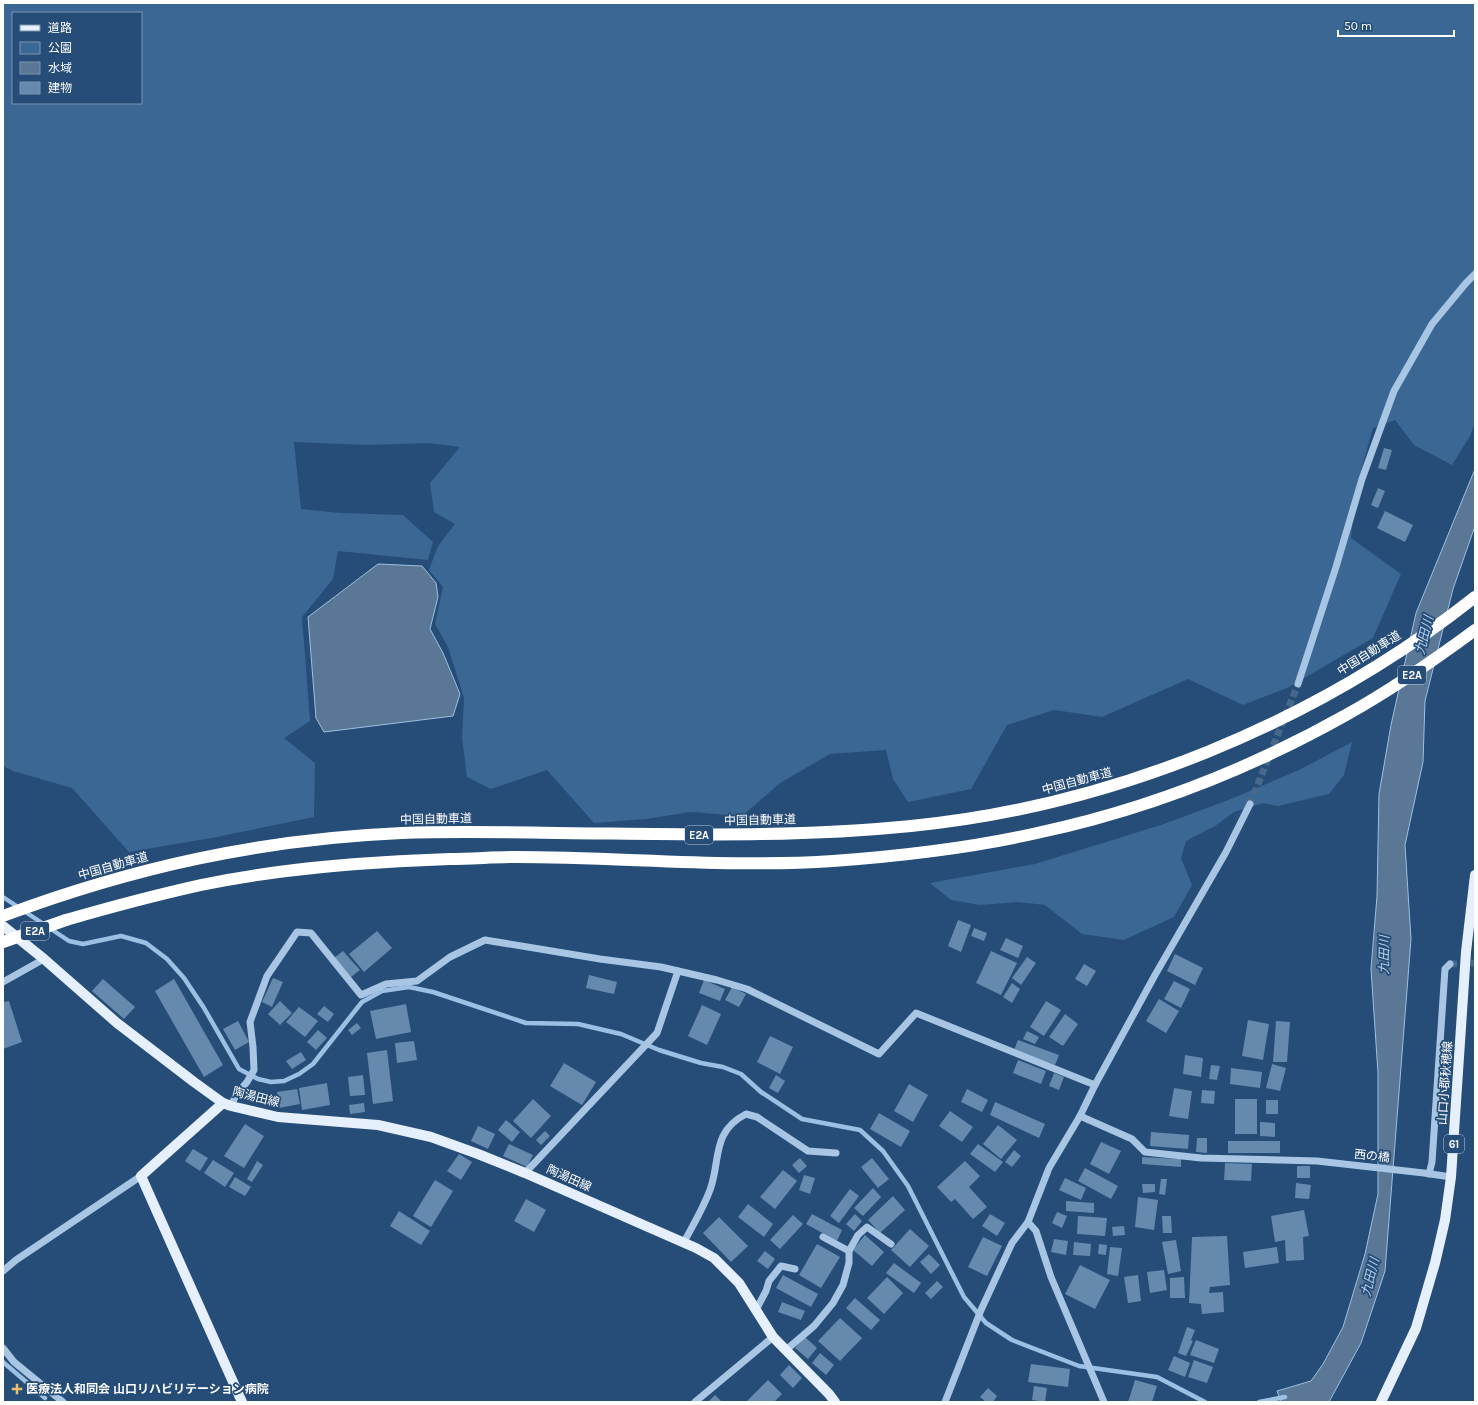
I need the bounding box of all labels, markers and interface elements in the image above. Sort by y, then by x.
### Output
legend [12,12,142,104]
scale bar [1338,12,1454,38]
text: 50 m [1344,19,1372,33]
text: 道路 [48,21,72,35]
text: 公園 [48,41,72,55]
text: 水域 [48,61,72,75]
text: 建物 [48,81,72,95]
water label: 九田川 [1412,612,1436,656]
street label: 中国自動車道 [1335,628,1403,678]
road number: E2A [1398,666,1426,684]
street label: 中国自動車道 [1040,765,1114,797]
street label: 中国自動車道 [400,811,472,827]
street label: 中国自動車道 [724,812,796,828]
road number: E2A [685,826,713,844]
street label: 中国自動車道 [76,849,150,883]
road number: E2A [21,922,49,940]
water label: 九田川 [1376,933,1392,975]
street label: 山口小郡秋穂線 [1435,1041,1455,1125]
street label: 陶湯田線 [231,1084,281,1110]
road number: 61 [1444,1135,1464,1153]
street label: 西の橋 [1353,1147,1391,1165]
street label: 陶湯田線 [544,1162,594,1194]
water label: 九田川 [1358,1254,1382,1298]
place label: 医療法人和同会 山口リハビリテーション病院 [26,1382,269,1396]
marker: 医療法人和同会 山口リハビリテーション病院 [11,1383,23,1395]

